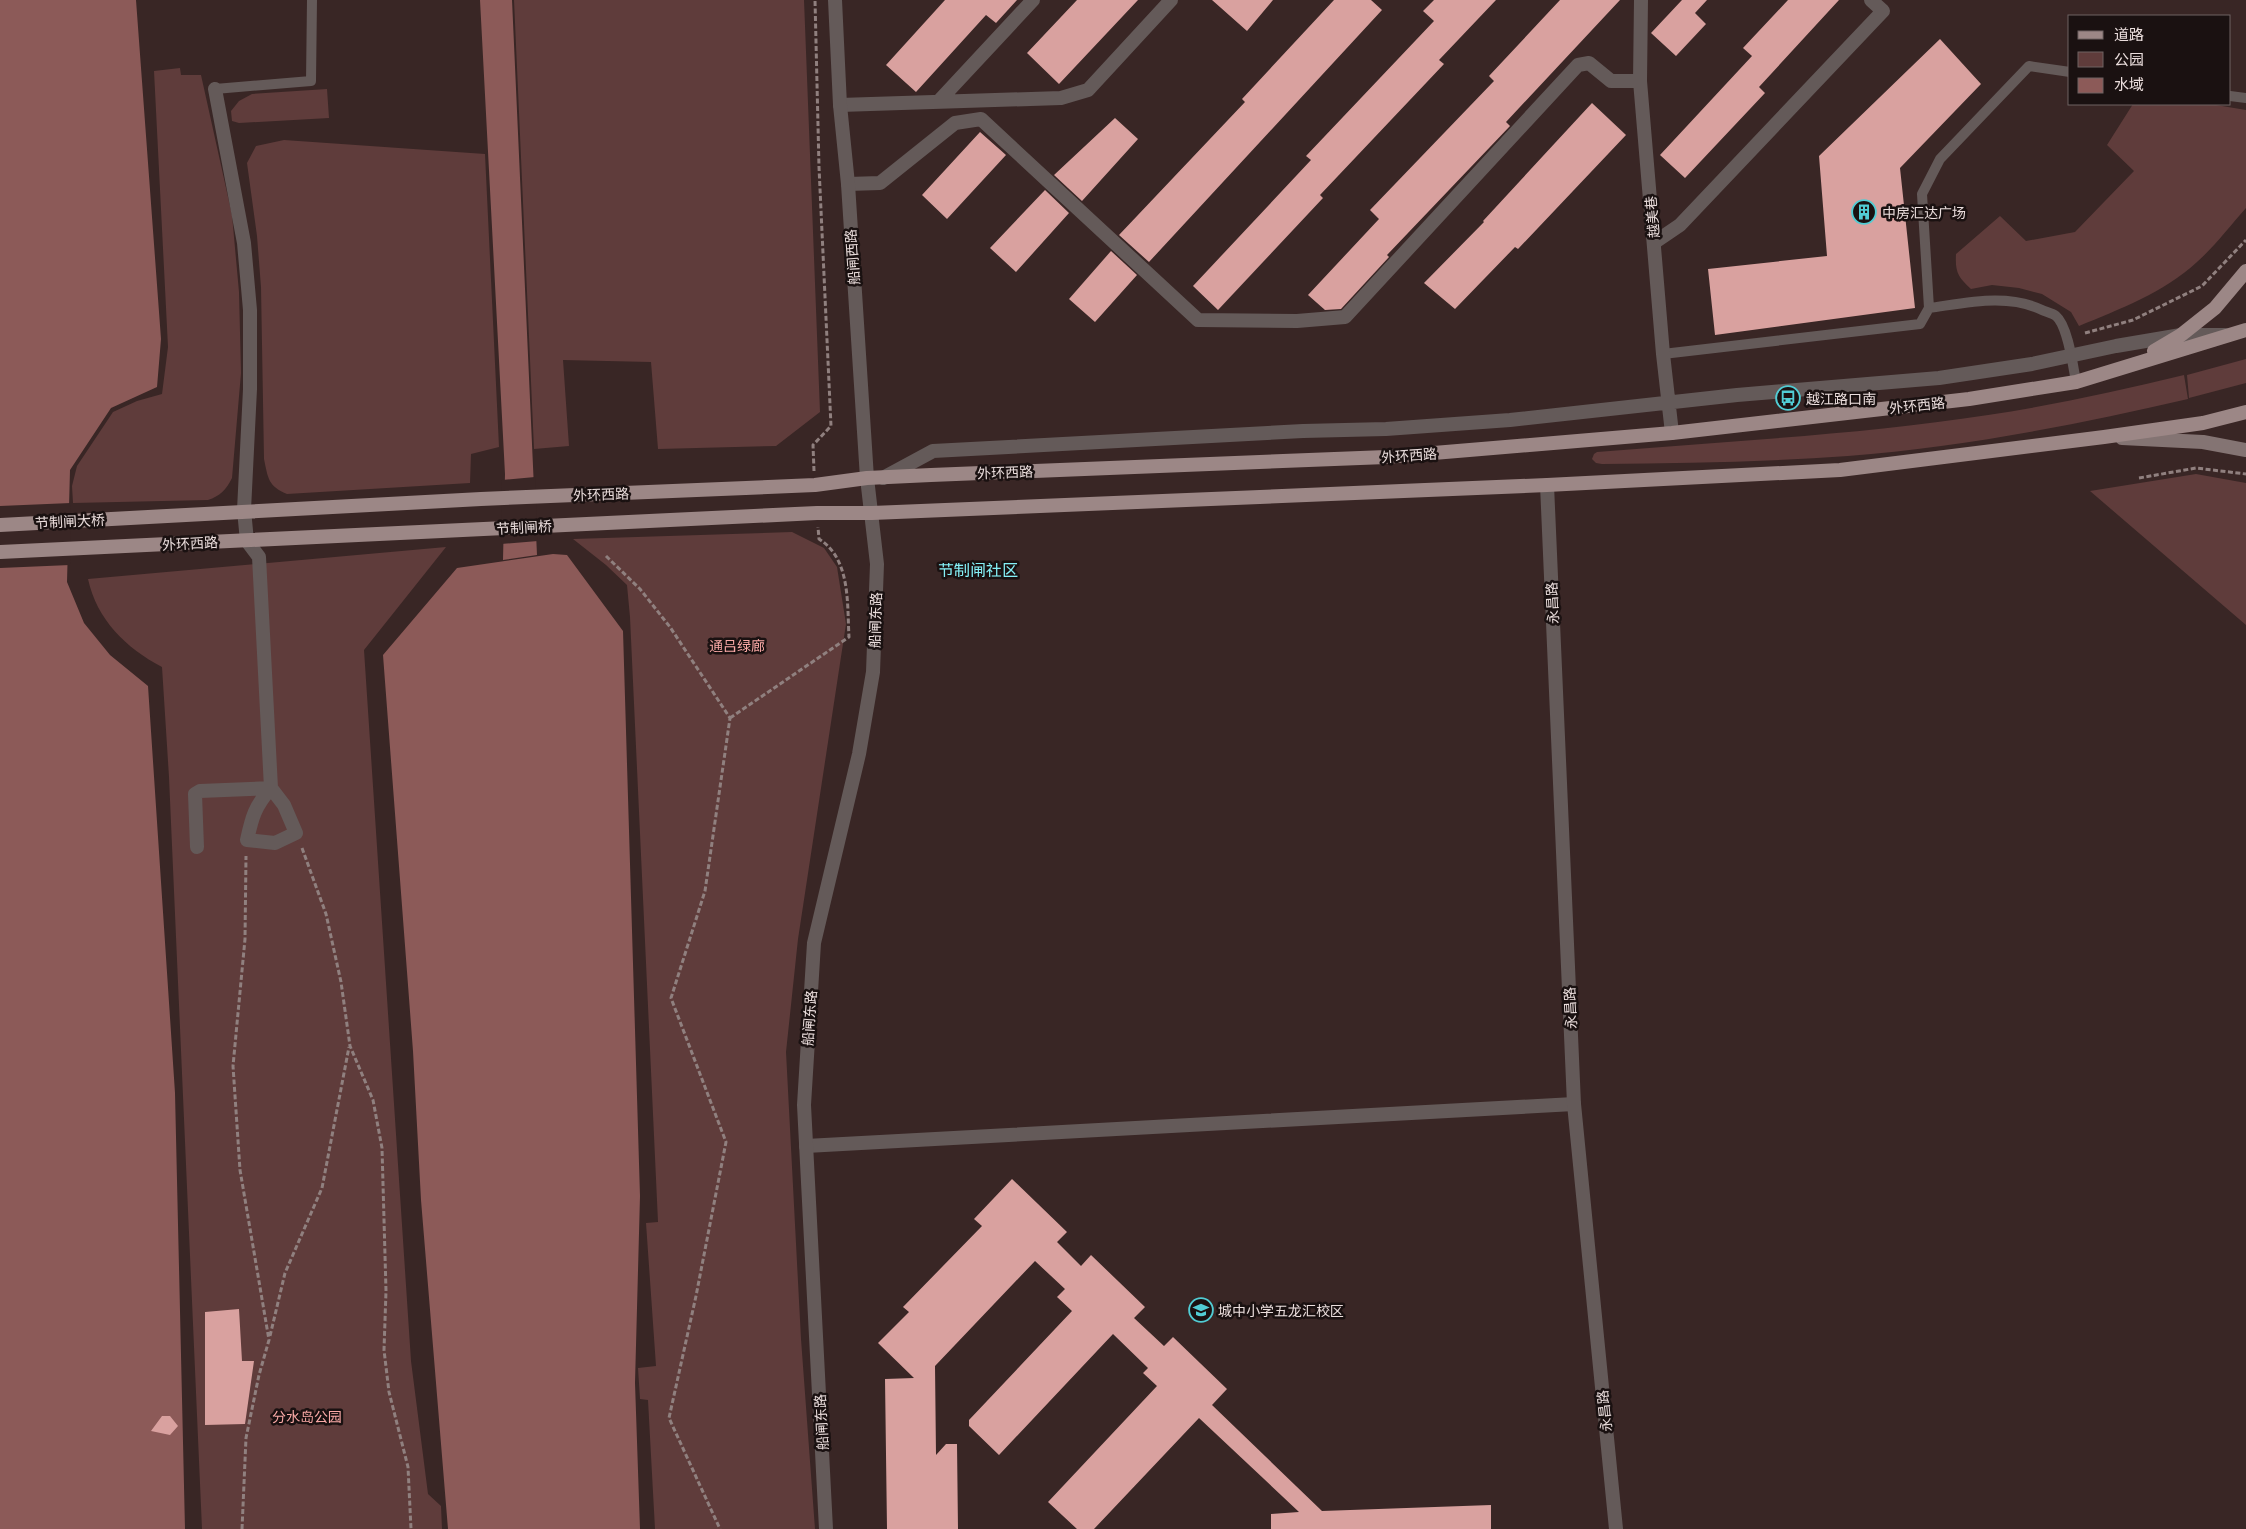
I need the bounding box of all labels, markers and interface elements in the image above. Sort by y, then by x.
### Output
legend [2068,15,2231,105]
text: 道路 [2114,25,2144,44]
text: 公园 [2114,50,2144,69]
text: 水域 [2114,75,2144,94]
street label: 越美巷 [1642,195,1662,239]
building icon: 中房汇达广场 [1851,199,1877,225]
place label: 中房汇达广场 [1882,204,1966,221]
street label: 船闸西路 [842,228,862,286]
bus stop icon: 越江路口南 [1775,385,1801,411]
place label: 越江路口南 [1806,390,1876,407]
street label: 外环西路 [1888,394,1946,416]
street label: 外环西路 [1380,445,1438,465]
street label: 外环西路 [977,463,1033,481]
street label: 外环西路 [573,485,629,503]
street label: 节制闸大桥 [35,511,105,531]
street label: 节制闸桥 [496,517,552,537]
street label: 外环西路 [162,533,218,553]
district label: 节制闸社区 [938,560,1018,580]
street label: 永昌路 [1542,582,1562,624]
street label: 船闸东路 [866,592,884,648]
park label: 通吕绿廊 [709,637,765,654]
street label: 永昌路 [1560,987,1580,1029]
street label: 船闸东路 [799,989,819,1047]
school or university icon: 城中小学五龙汇校区 [1188,1297,1214,1323]
place label: 城中小学五龙汇校区 [1218,1302,1344,1319]
street label: 永昌路 [1593,1389,1615,1433]
street label: 船闸东路 [811,1394,831,1450]
park label: 分水岛公园 [272,1408,342,1425]

